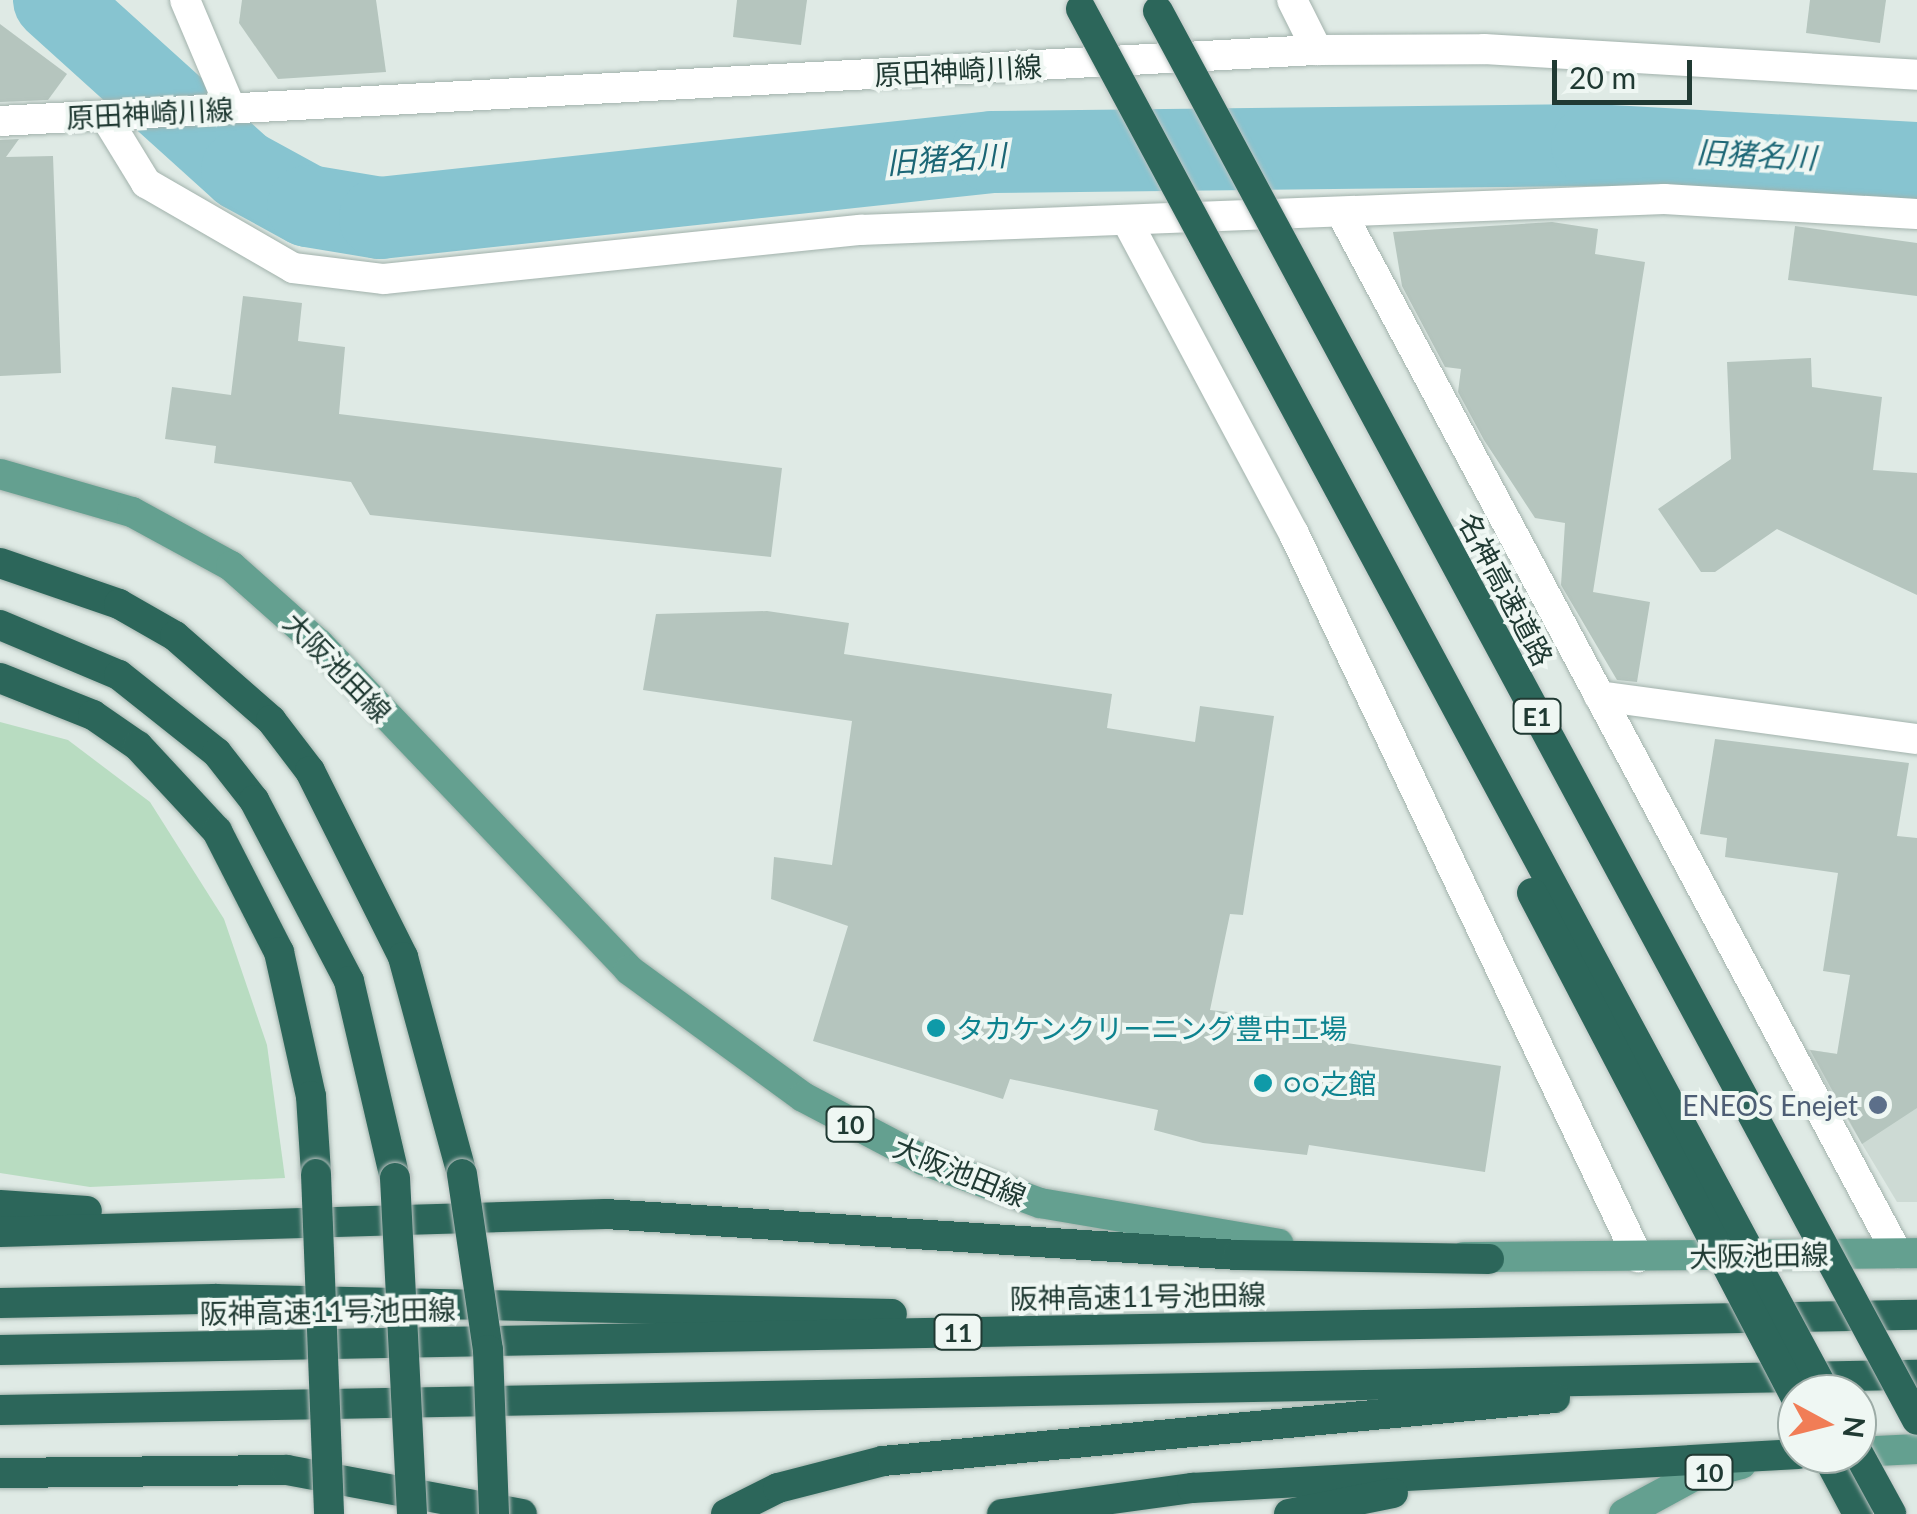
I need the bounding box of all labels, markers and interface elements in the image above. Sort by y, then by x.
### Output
scale bar [1557,40,1697,102]
street label: 原田神崎川線 [873,49,1043,91]
text: 20 m [1569,59,1636,95]
street label: 原田神崎川線 [65,92,235,134]
water label: 旧猪名川 [1695,133,1817,175]
water label: 旧猪名川 [885,136,1007,180]
street label: 名神高速道路 [1452,507,1560,671]
street label: 大阪池田線 [277,605,399,729]
road number: E1 [1512,696,1562,736]
place label: タカケンクリーニング豊中工場 [956,1011,1348,1045]
marker: タカケンクリーニング豊中工場 [925,1017,947,1039]
place label: ○○之館 [1283,1066,1376,1100]
marker: ○○之館 [1252,1072,1274,1094]
place label: ENEOS Enejet [1682,1088,1858,1122]
marker: ENEOS Enejet [1867,1094,1889,1116]
road number: 10 [825,1104,875,1144]
street label: 大阪池田線 [889,1129,1031,1213]
street label: 大阪池田線 [1689,1237,1829,1273]
street label: 阪神高速11号池田線 [1009,1277,1267,1315]
street label: 阪神高速11号池田線 [199,1292,457,1330]
road number: 11 [933,1312,983,1352]
north arrow [1777,1374,1877,1474]
text: N [1837,1415,1873,1440]
road number: 10 [1684,1452,1734,1492]

